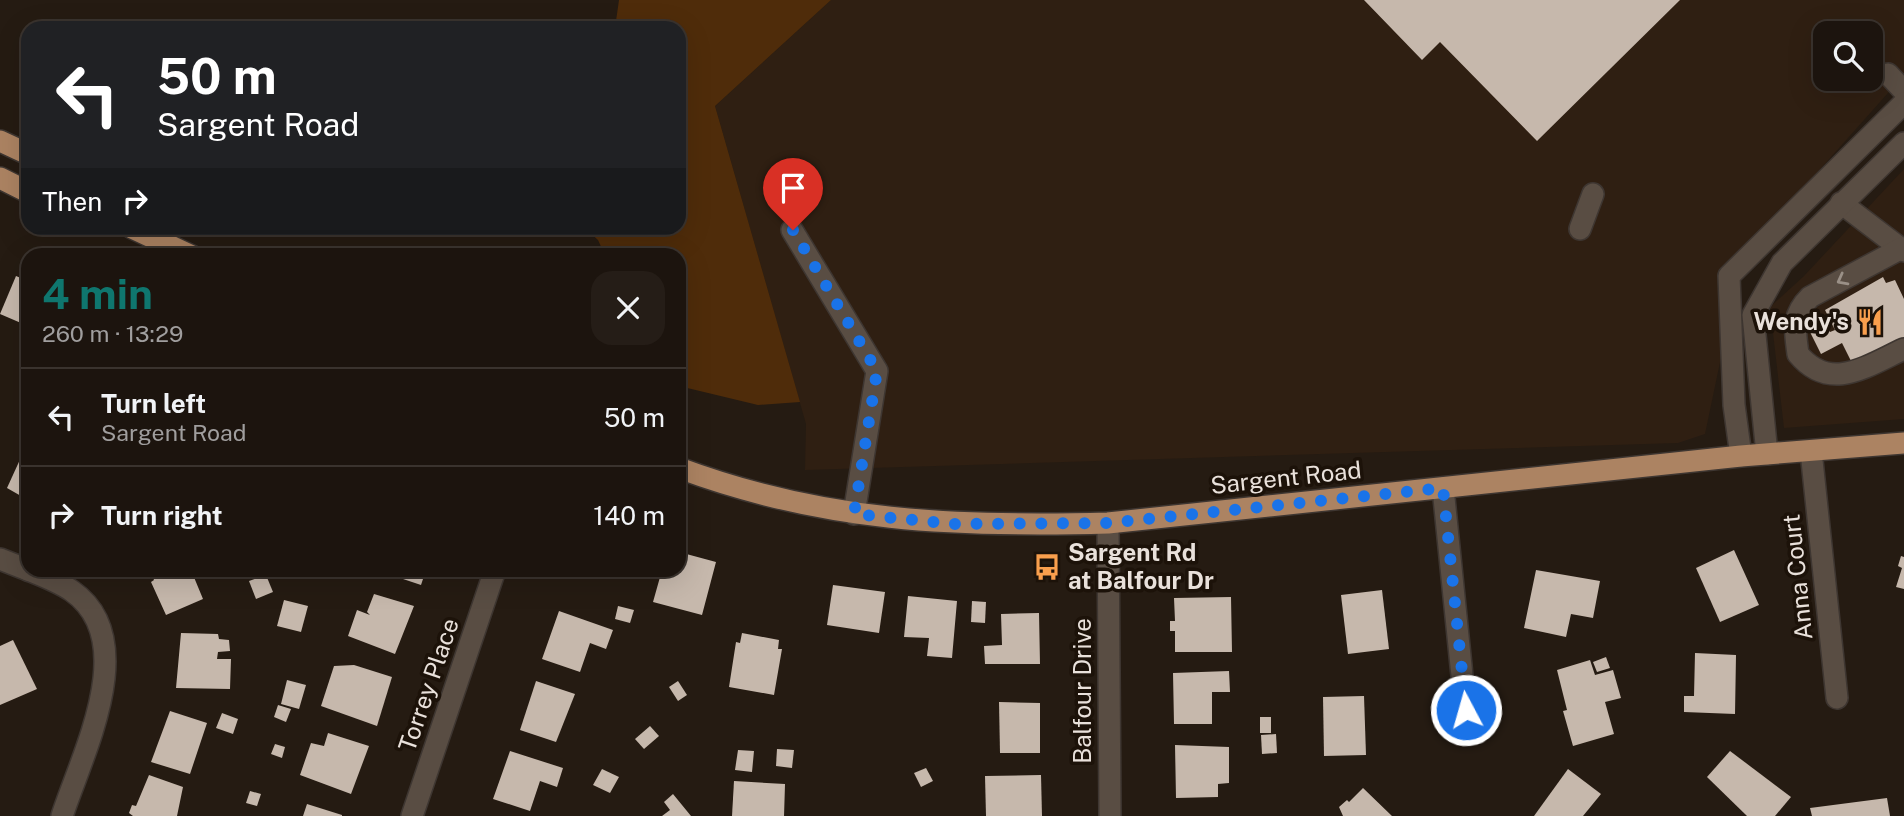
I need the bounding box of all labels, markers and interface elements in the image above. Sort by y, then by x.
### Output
map controls [1813,21,1883,91]
button: search [1813,21,1883,91]
text: 50 m [157,47,277,105]
icon: left [42,49,133,140]
text: Sargent Road [157,106,359,143]
pin [763,158,823,230]
icon: arrive [774,169,812,207]
icon: right [116,182,154,220]
text: Then [42,186,102,217]
text: 4 min [42,269,153,318]
button: close [591,271,665,345]
one-way arrow [1837,272,1849,285]
place label: Wendy's [1753,307,1849,335]
restaurant icon: Wendy's [1855,307,1885,337]
text: 260 m · 13:29 [42,320,183,347]
text: Turn left [101,388,206,419]
icon: left [42,398,80,436]
text: 50 m [604,402,665,433]
text: Sargent Road [101,419,246,446]
street label: Sargent Road [1209,455,1363,499]
icon: right [42,496,80,534]
text: Turn right [101,500,223,531]
text: 140 m [593,500,665,531]
street label: Anna Court [1776,513,1818,641]
place label: Sargent Rd at Balfour Dr [1068,538,1214,594]
bus stop icon: Sargent Rd at Balfour Dr [1032,552,1062,582]
street label: Torrey Place [392,614,464,755]
street label: Balfour Drive [1068,618,1096,764]
position arrow [1429,673,1503,747]

